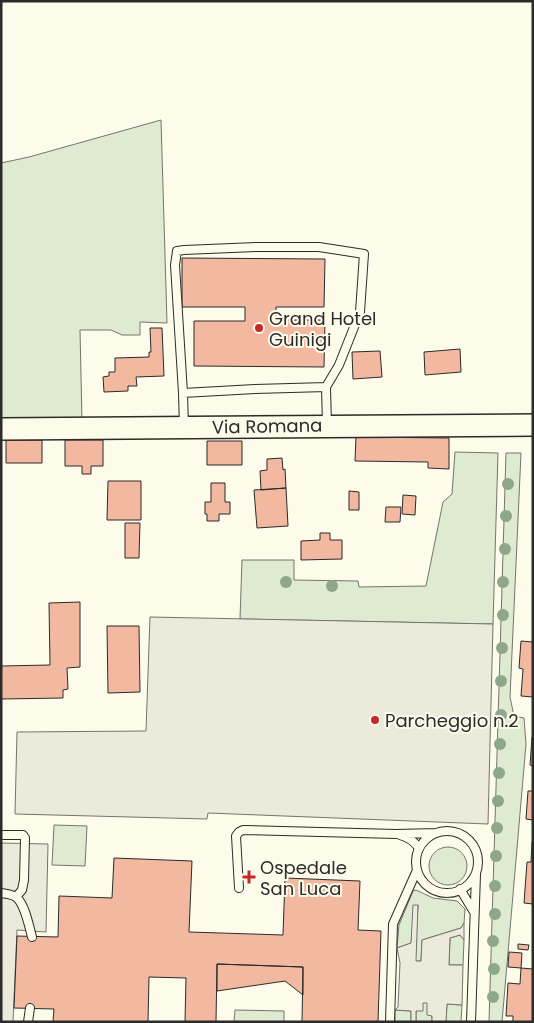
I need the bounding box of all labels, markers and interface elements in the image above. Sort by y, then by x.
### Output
place label: Grand Hotel Guinigi [269,306,377,352]
marker: Grand Hotel Guinigi [253,322,265,334]
street label: Via Romana [212,413,322,439]
place label: Parcheggio n.2 [385,708,519,733]
marker: Parcheggio n.2 [369,714,381,726]
place label: Ospedale San Luca [260,855,347,901]
marker: Ospedale San Luca [242,870,256,884]

